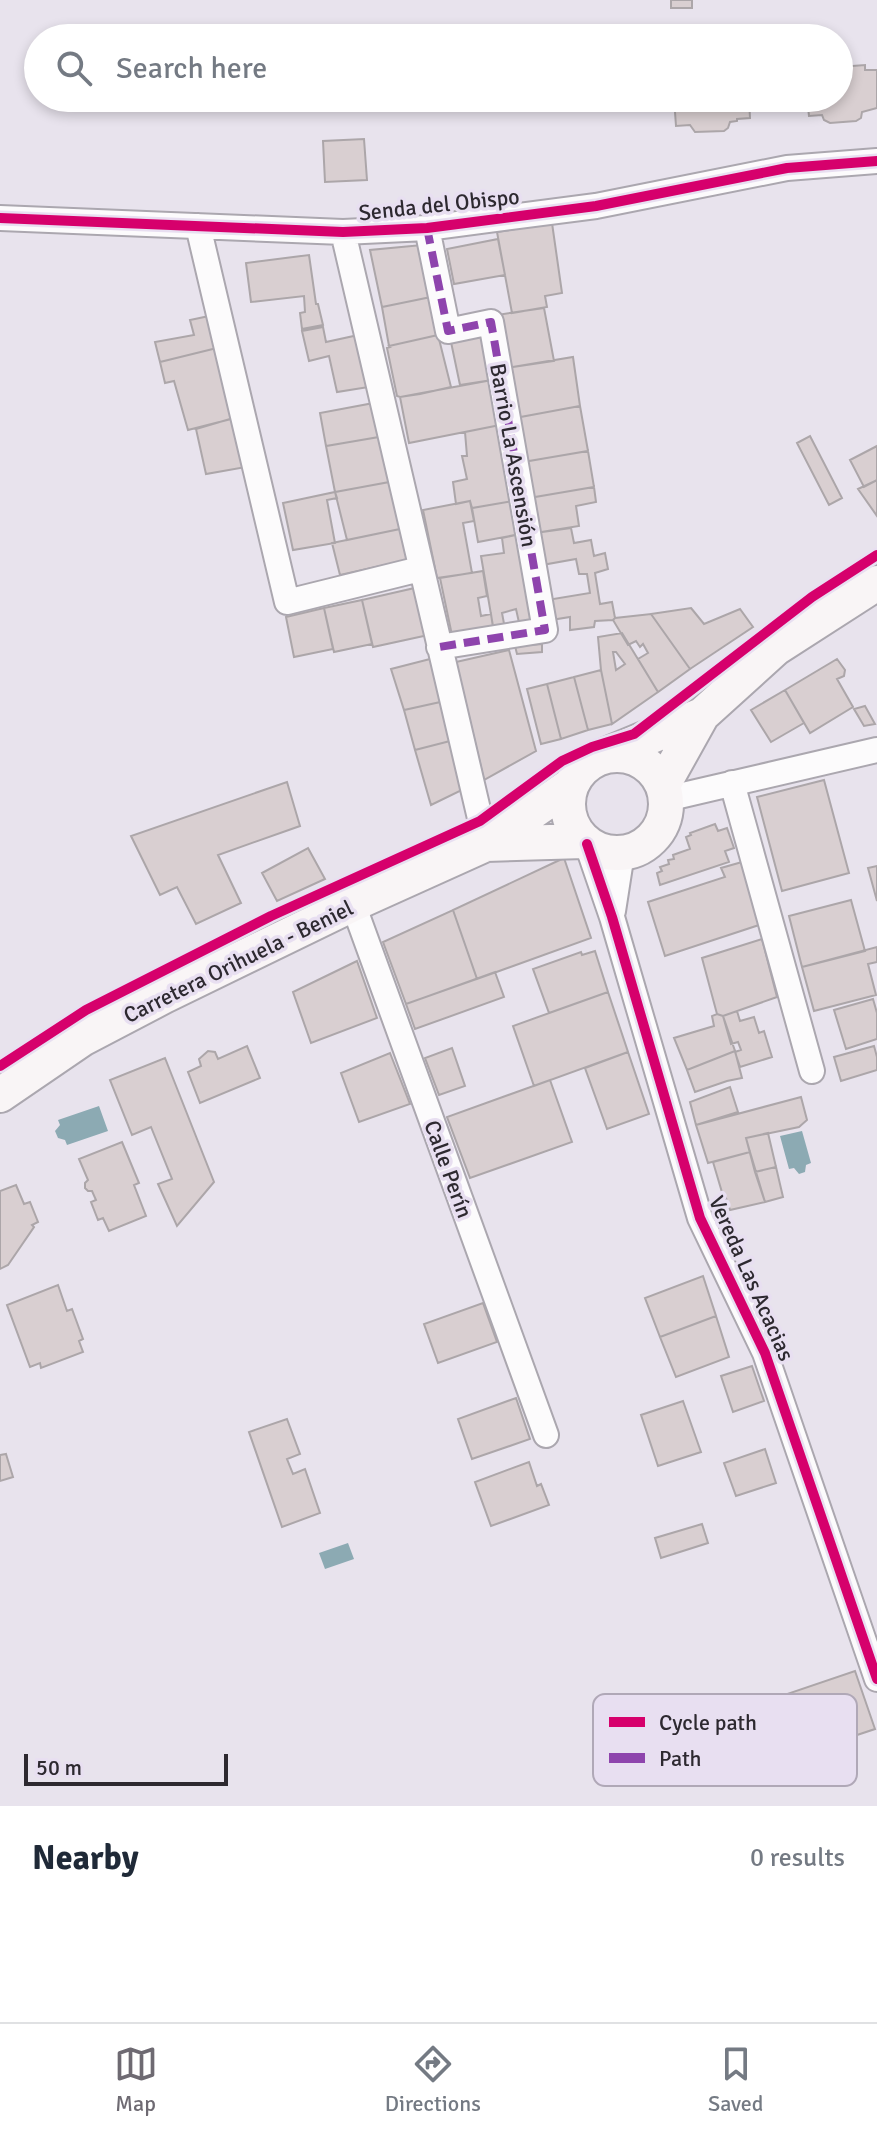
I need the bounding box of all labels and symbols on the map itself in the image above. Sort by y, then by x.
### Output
street label: Senda del Obispo [357,183,521,226]
street label: Barrio La Ascensión [484,361,543,549]
street label: Carretera Orihuela - Beniel [119,894,357,1029]
street label: Calle Perín [418,1117,479,1222]
street label: Vereda Las Acacias [703,1191,800,1365]
legend [593,1694,857,1786]
text: Cycle path [659,1709,757,1736]
text: Path [659,1745,702,1772]
scale bar [24,1750,228,1786]

